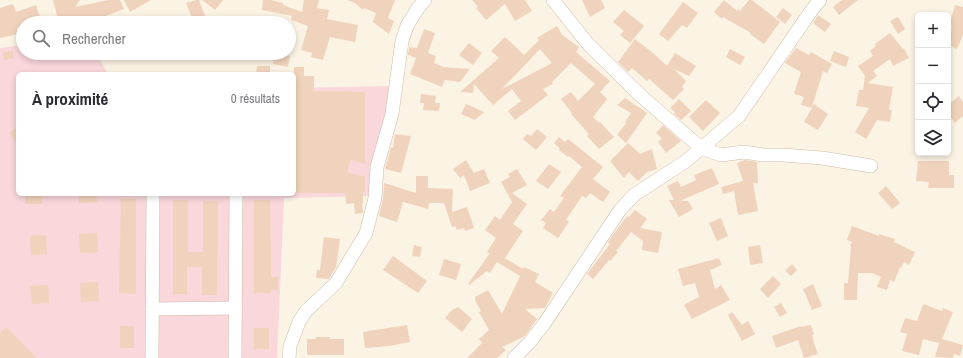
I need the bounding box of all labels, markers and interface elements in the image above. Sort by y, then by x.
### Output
map controls [915,12,951,156]
button: + [915,12,951,48]
search box [16,16,296,60]
icon: search [30,27,52,49]
text: Rechercher [62,28,126,49]
button: − [915,48,951,84]
button: locate [915,84,951,120]
text: À proximité [32,87,108,110]
text: 0 résultats [231,90,280,107]
button: layers [915,120,951,156]

